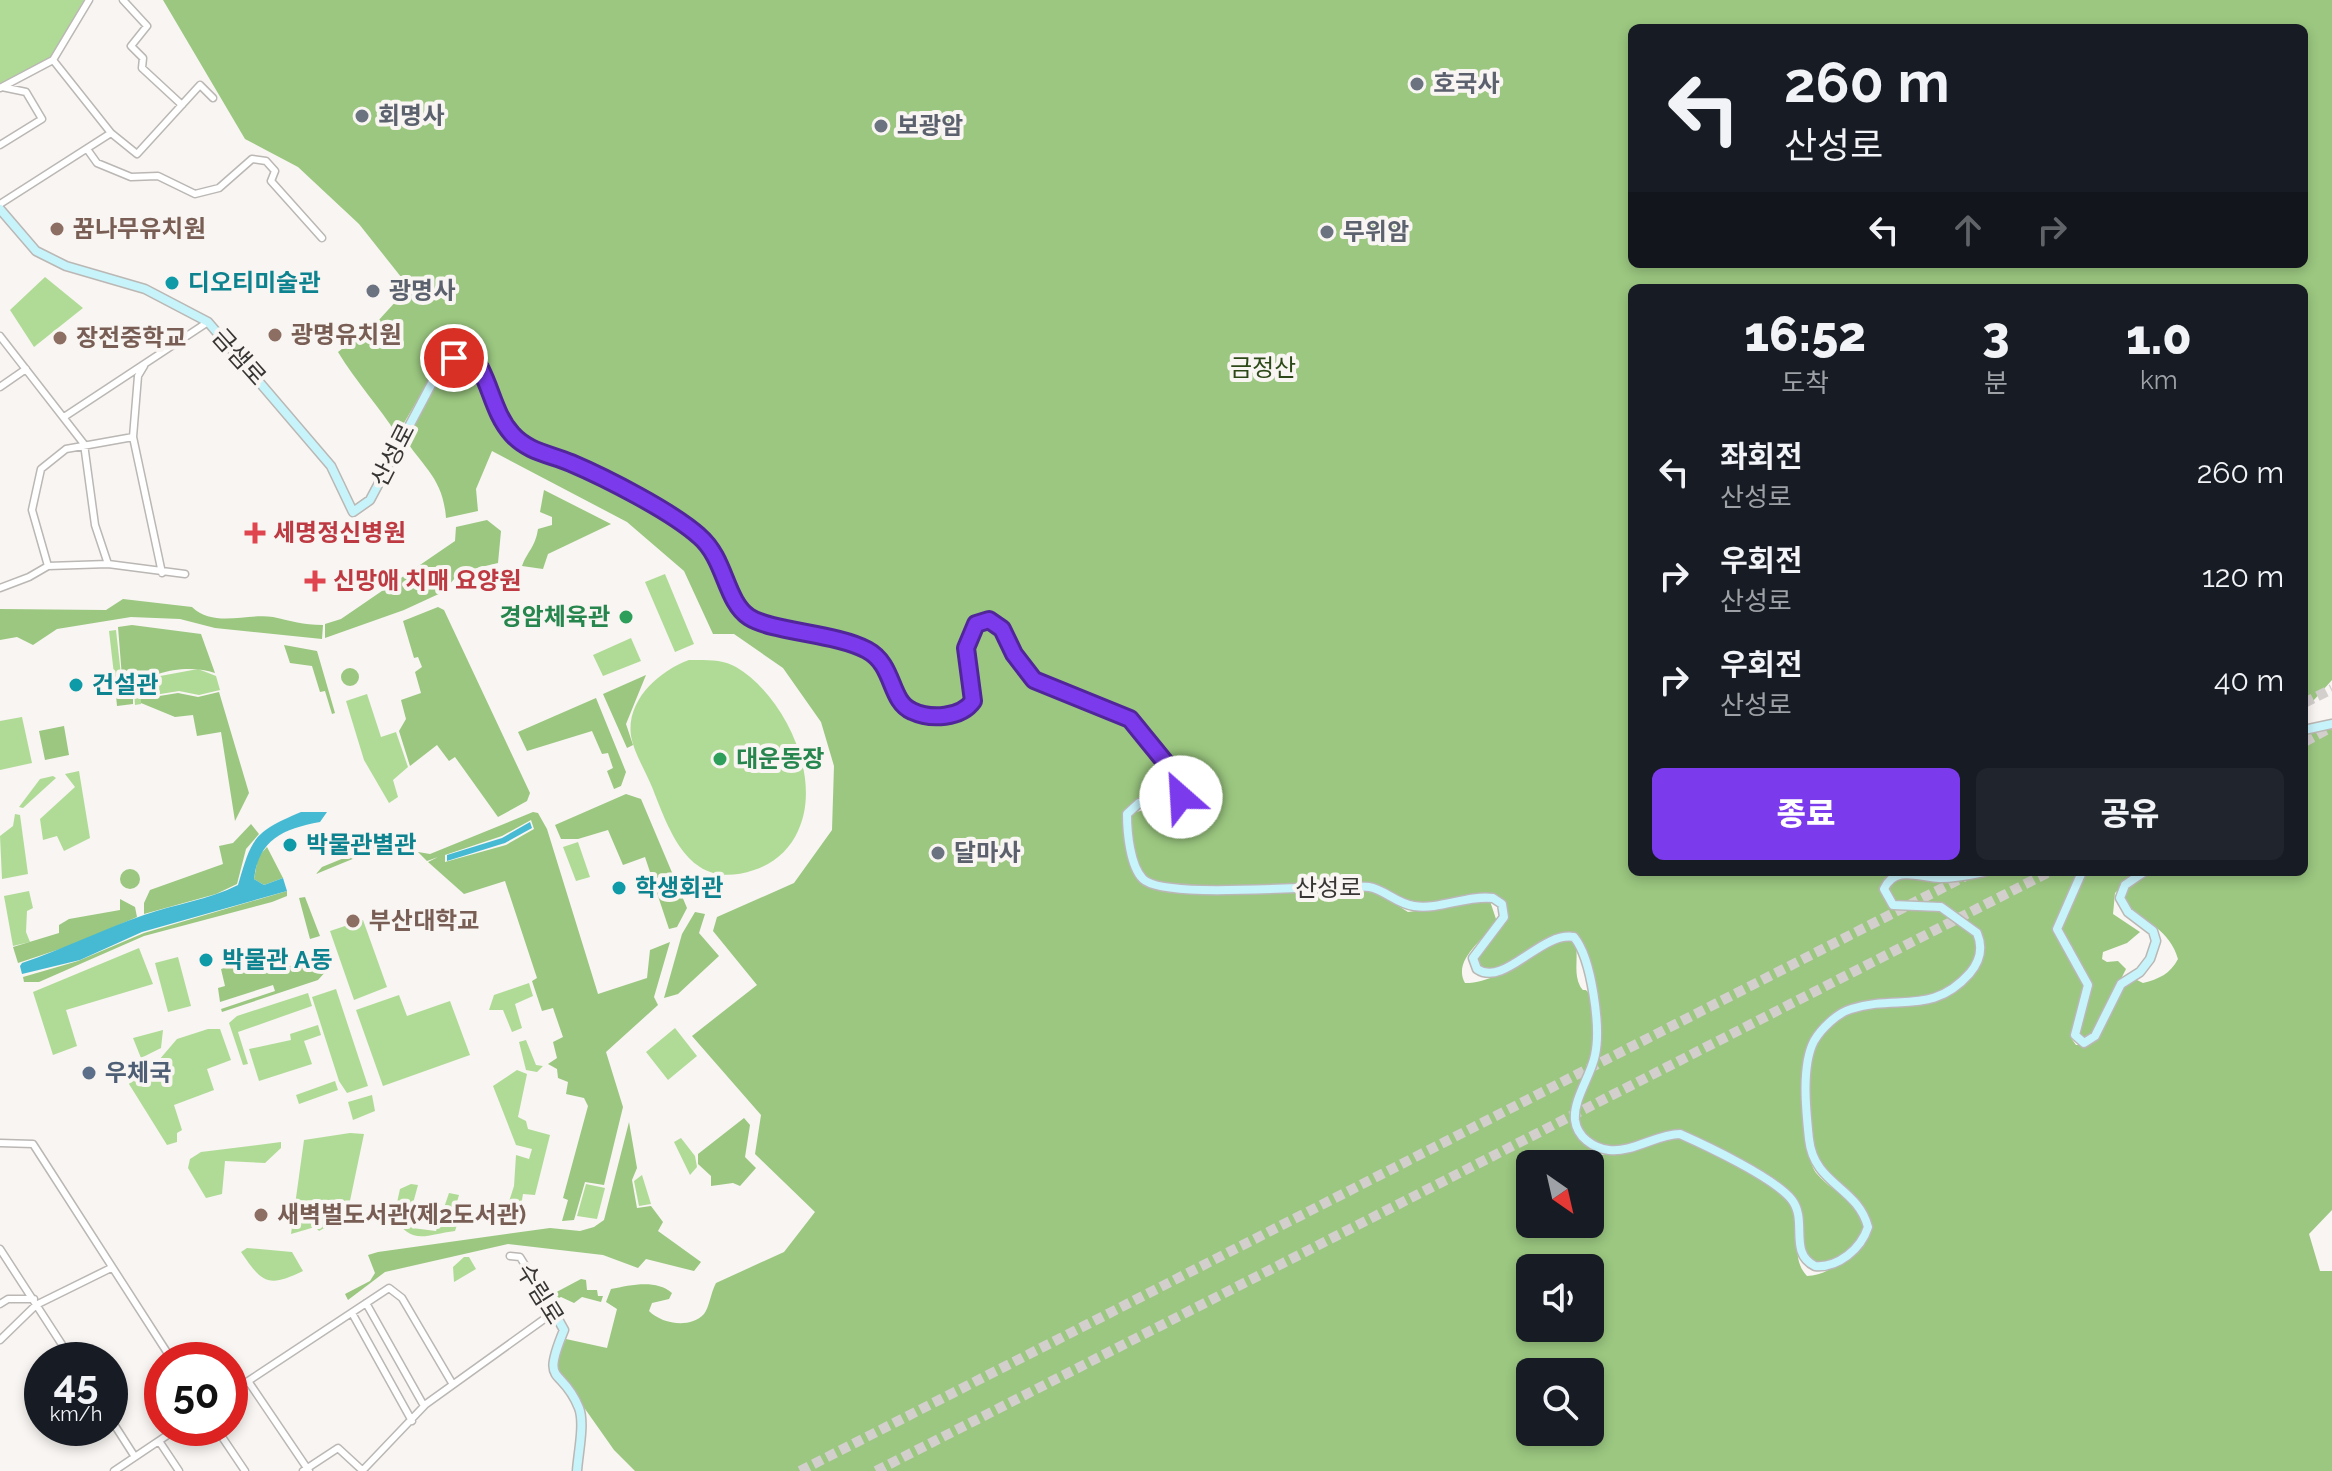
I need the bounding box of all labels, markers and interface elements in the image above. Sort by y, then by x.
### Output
text: 260 m [1784,49,1950,115]
icon: left [1652,56,1756,160]
place label: 호국사 [1433,69,1499,98]
marker: 호국사 [1408,75,1426,93]
place label: 회명사 [378,101,444,130]
marker: 회명사 [353,107,371,125]
place label: 보광암 [897,111,963,140]
marker: 보광암 [872,117,890,135]
text: 산성로 [1784,124,1883,166]
icon: left [1862,208,1906,252]
icon: ahead [1946,208,1990,252]
icon: right [2030,208,2074,252]
place label: 꿈나무유치원 [73,214,205,243]
place label: 무위암 [1343,217,1409,246]
marker: 꿈나무유치원 [48,220,66,238]
marker: 무위암 [1318,223,1336,241]
place label: 디오티미술관 [188,268,320,297]
marker: 디오티미술관 [163,274,181,292]
place label: 광명사 [389,276,455,305]
marker: 광명사 [364,282,382,300]
text: 16:52 [1744,306,1866,362]
text: 3 [1982,306,2010,362]
text: 1.0 [2126,309,2192,365]
place label: 광명유치원 [291,320,401,349]
street label: 금샘로 [206,322,272,391]
place label: 장전중학교 [76,323,186,352]
pin [420,324,488,392]
marker: 광명유치원 [266,326,284,344]
marker: 장전중학교 [51,329,69,347]
icon: arrive [432,336,476,380]
park label: 금정산 [1230,353,1296,382]
text: km [2140,365,2178,395]
text: 도착 [1781,368,1829,398]
text: 분 [1984,368,2008,398]
street label: 산성로 [365,419,421,491]
text: 좌회전 [1720,439,1803,474]
icon: left [1652,450,1696,494]
text: 260 m [2197,455,2284,490]
text: 산성로 [1720,482,1792,512]
place label: 세명정신병원 [273,518,405,547]
marker: 세명정신병원 [244,522,266,544]
text: 우회전 [1720,543,1803,578]
icon: right [1652,554,1696,598]
text: 120 m [2202,559,2284,594]
place label: 신망애 치매 요양원 [333,566,521,595]
marker: 신망애 치매 요양원 [304,570,326,592]
text: 산성로 [1720,586,1792,616]
place label: 경암체육관 [500,602,610,631]
marker: 경암체육관 [617,608,635,626]
text: 우회전 [1720,647,1803,682]
icon: right [1652,658,1696,702]
text: 40 m [2214,663,2284,698]
place label: 건설관 [92,670,158,699]
marker: 건설관 [67,676,85,694]
text: 산성로 [1720,690,1792,720]
place label: 대운동장 [736,744,824,773]
marker: 대운동장 [711,750,729,768]
position arrow [1139,755,1223,839]
button: 종료 [1652,768,1960,860]
button: 공유 [1976,768,2284,860]
place label: 박물관별관 [306,830,416,859]
marker: 박물관별관 [281,836,299,854]
place label: 달마사 [954,838,1020,867]
marker: 달마사 [929,844,947,862]
place label: 학생회관 [635,873,723,902]
street label: 산성로 [1295,873,1361,902]
marker: 학생회관 [610,879,628,897]
place label: 부산대학교 [369,906,479,935]
marker: 부산대학교 [344,912,362,930]
place label: 박물관 A동 [222,945,332,974]
marker: 박물관 A동 [197,951,215,969]
place label: 우체국 [105,1058,171,1087]
marker: 우체국 [80,1064,98,1082]
north arrow [1516,1150,1604,1238]
map controls [1516,1150,1604,1446]
place label: 새벽벌도서관(제2도서관) [277,1200,526,1229]
marker: 새벽벌도서관(제2도서관) [252,1206,270,1224]
button: sound [1516,1254,1604,1342]
street label: 수림로 [511,1258,570,1330]
speed limit sign: 50 [144,1342,248,1446]
button: search [1516,1358,1604,1446]
text: 45 [53,1360,98,1407]
text: km/h [50,1402,102,1426]

